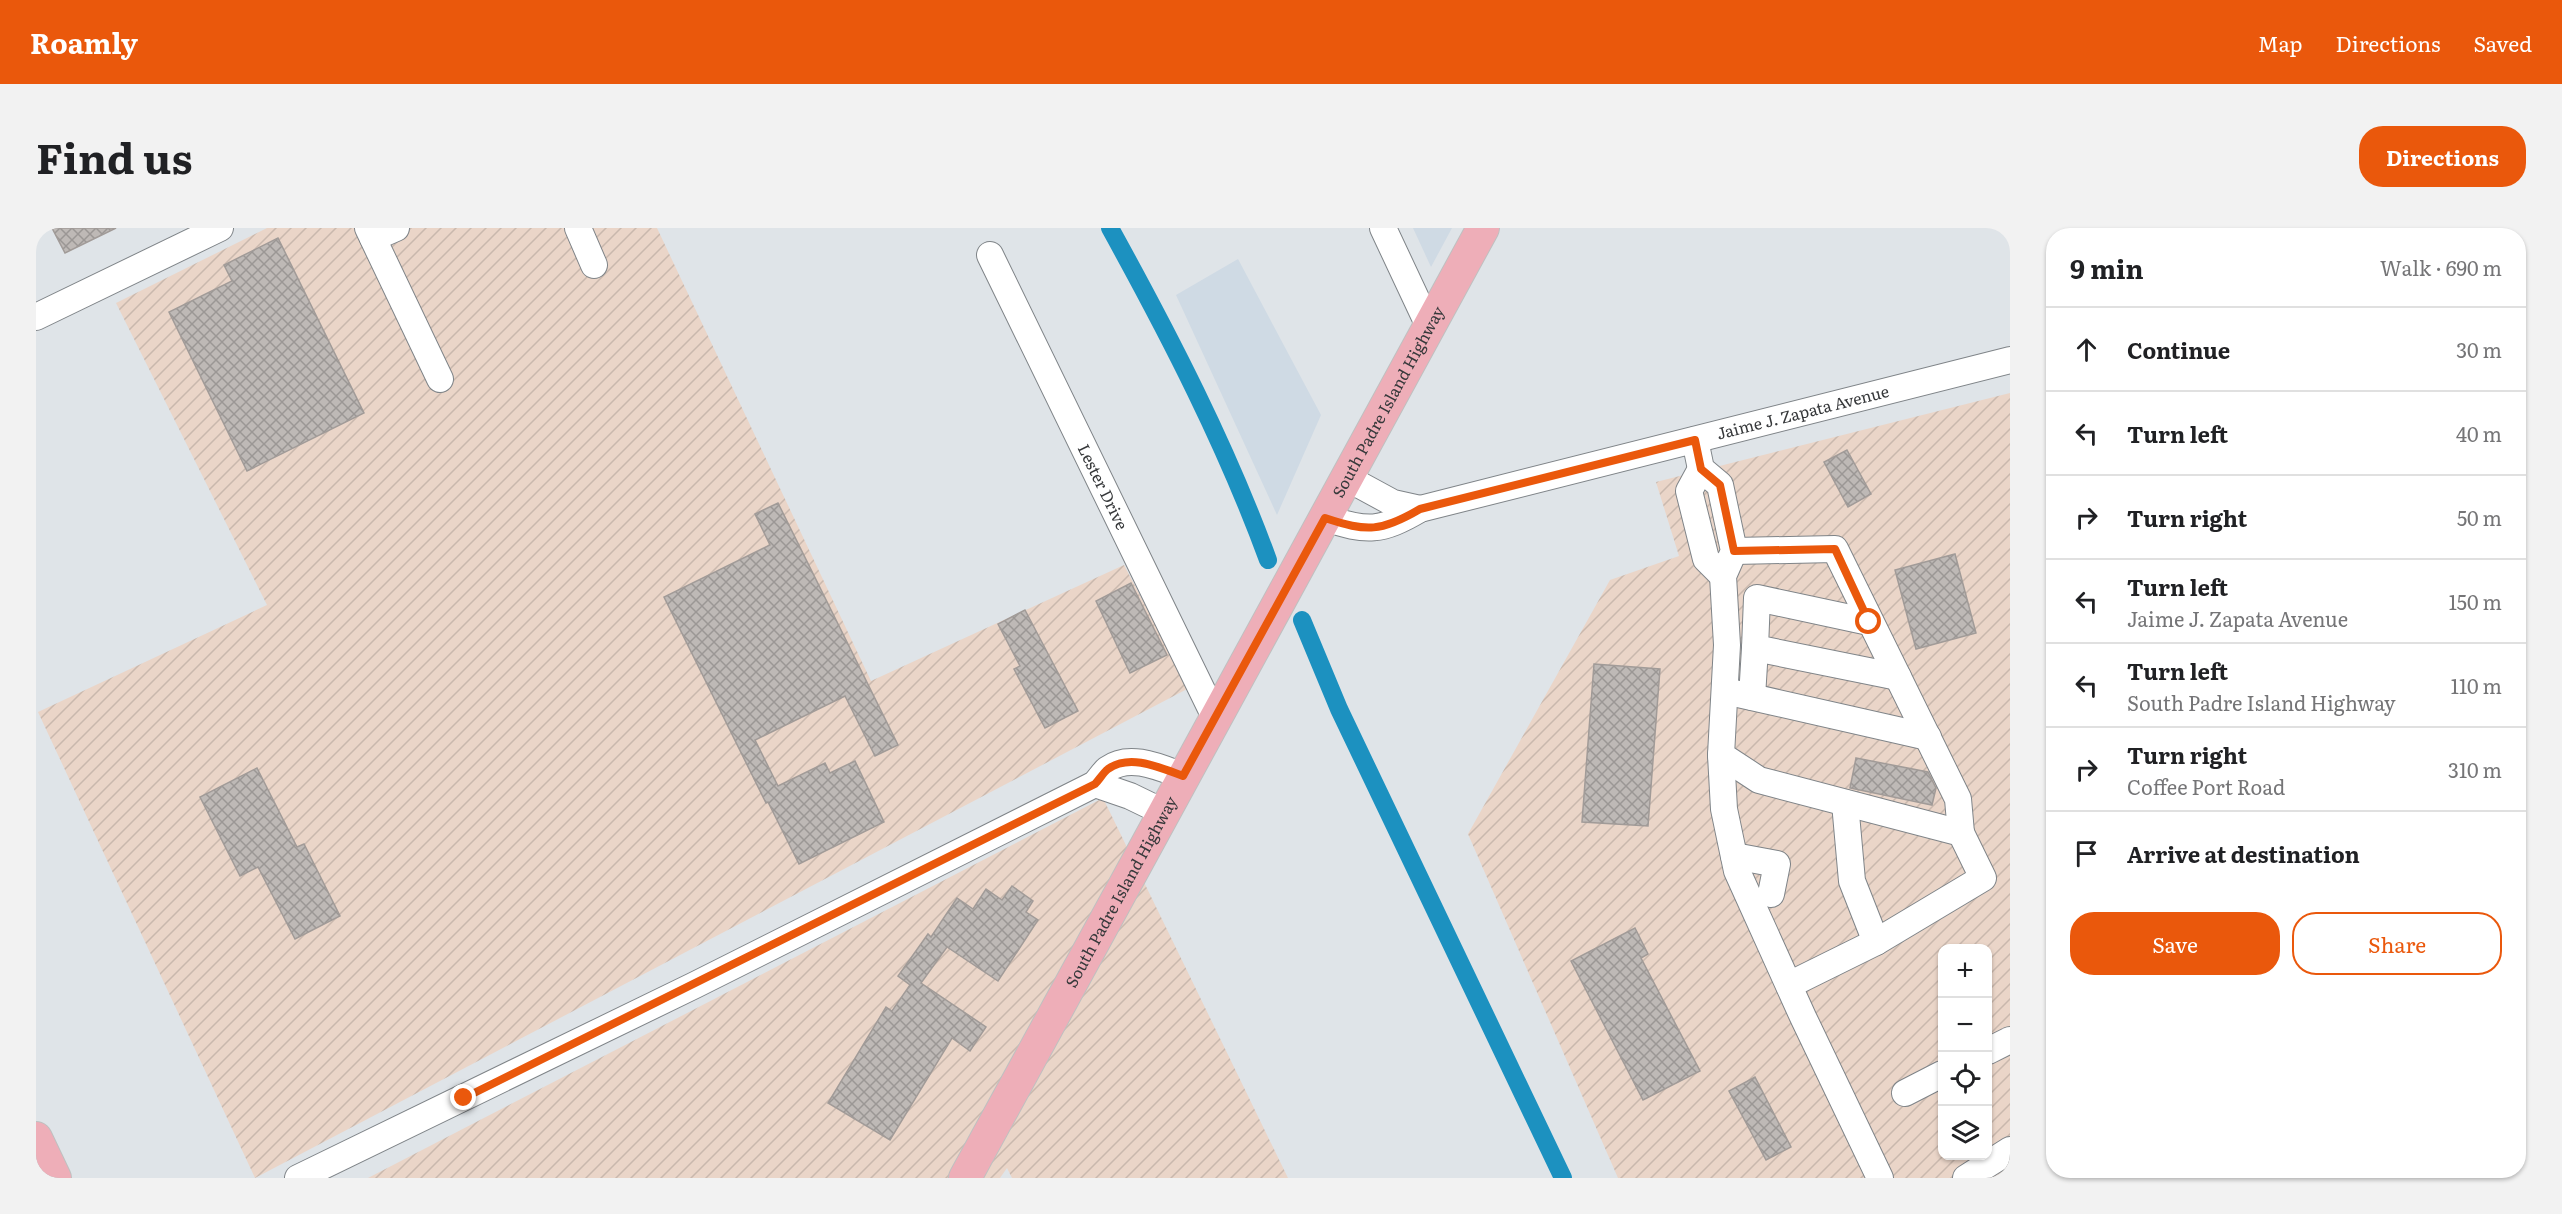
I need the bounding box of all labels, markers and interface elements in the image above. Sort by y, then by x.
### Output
text: Roamly [30,21,138,63]
text: Map [2258,27,2303,58]
text: Directions [2336,27,2441,58]
text: Saved [2474,27,2532,58]
text: Find us [36,125,193,187]
button: Directions [2359,126,2526,187]
text: 9 min [2070,248,2144,287]
text: Walk · 690 m [2380,252,2502,282]
street label: South Padre Island Highway [1325,301,1450,501]
icon: ahead [2070,333,2103,366]
text: Continue [2127,333,2230,366]
text: 30 m [2456,334,2502,364]
street label: Jaime J. Zapata Avenue [1714,378,1891,445]
icon: left [2070,417,2103,450]
text: Turn left [2127,417,2228,450]
text: 40 m [2456,418,2502,448]
street label: Lester Drive [1073,440,1135,533]
icon: right [2070,501,2103,534]
text: Turn right [2127,501,2247,534]
text: 50 m [2457,502,2502,532]
text: Turn left [2127,570,2228,603]
icon: left [2070,585,2103,618]
text: 150 m [2449,586,2502,616]
text: Jaime J. Zapata Avenue [2127,603,2348,633]
route start [1855,608,1881,634]
text: Turn left [2127,654,2228,687]
icon: left [2070,669,2103,702]
text: 110 m [2451,670,2502,700]
text: South Padre Island Highway [2127,687,2395,717]
text: Turn right [2127,738,2247,771]
icon: right [2070,753,2103,786]
text: 310 m [2448,754,2502,784]
text: Coffee Port Road [2127,771,2285,801]
street label: South Padre Island Highway [1058,791,1183,991]
icon: arrive [2070,837,2103,870]
text: Arrive at destination [2127,837,2360,870]
button: Save [2070,912,2280,975]
button: Share [2292,912,2502,975]
map controls [1938,944,1992,1160]
button: + [1938,944,1992,998]
button: − [1938,998,1992,1052]
button: locate [1938,1052,1992,1106]
route end [450,1084,476,1110]
button: layers [1938,1106,1992,1160]

